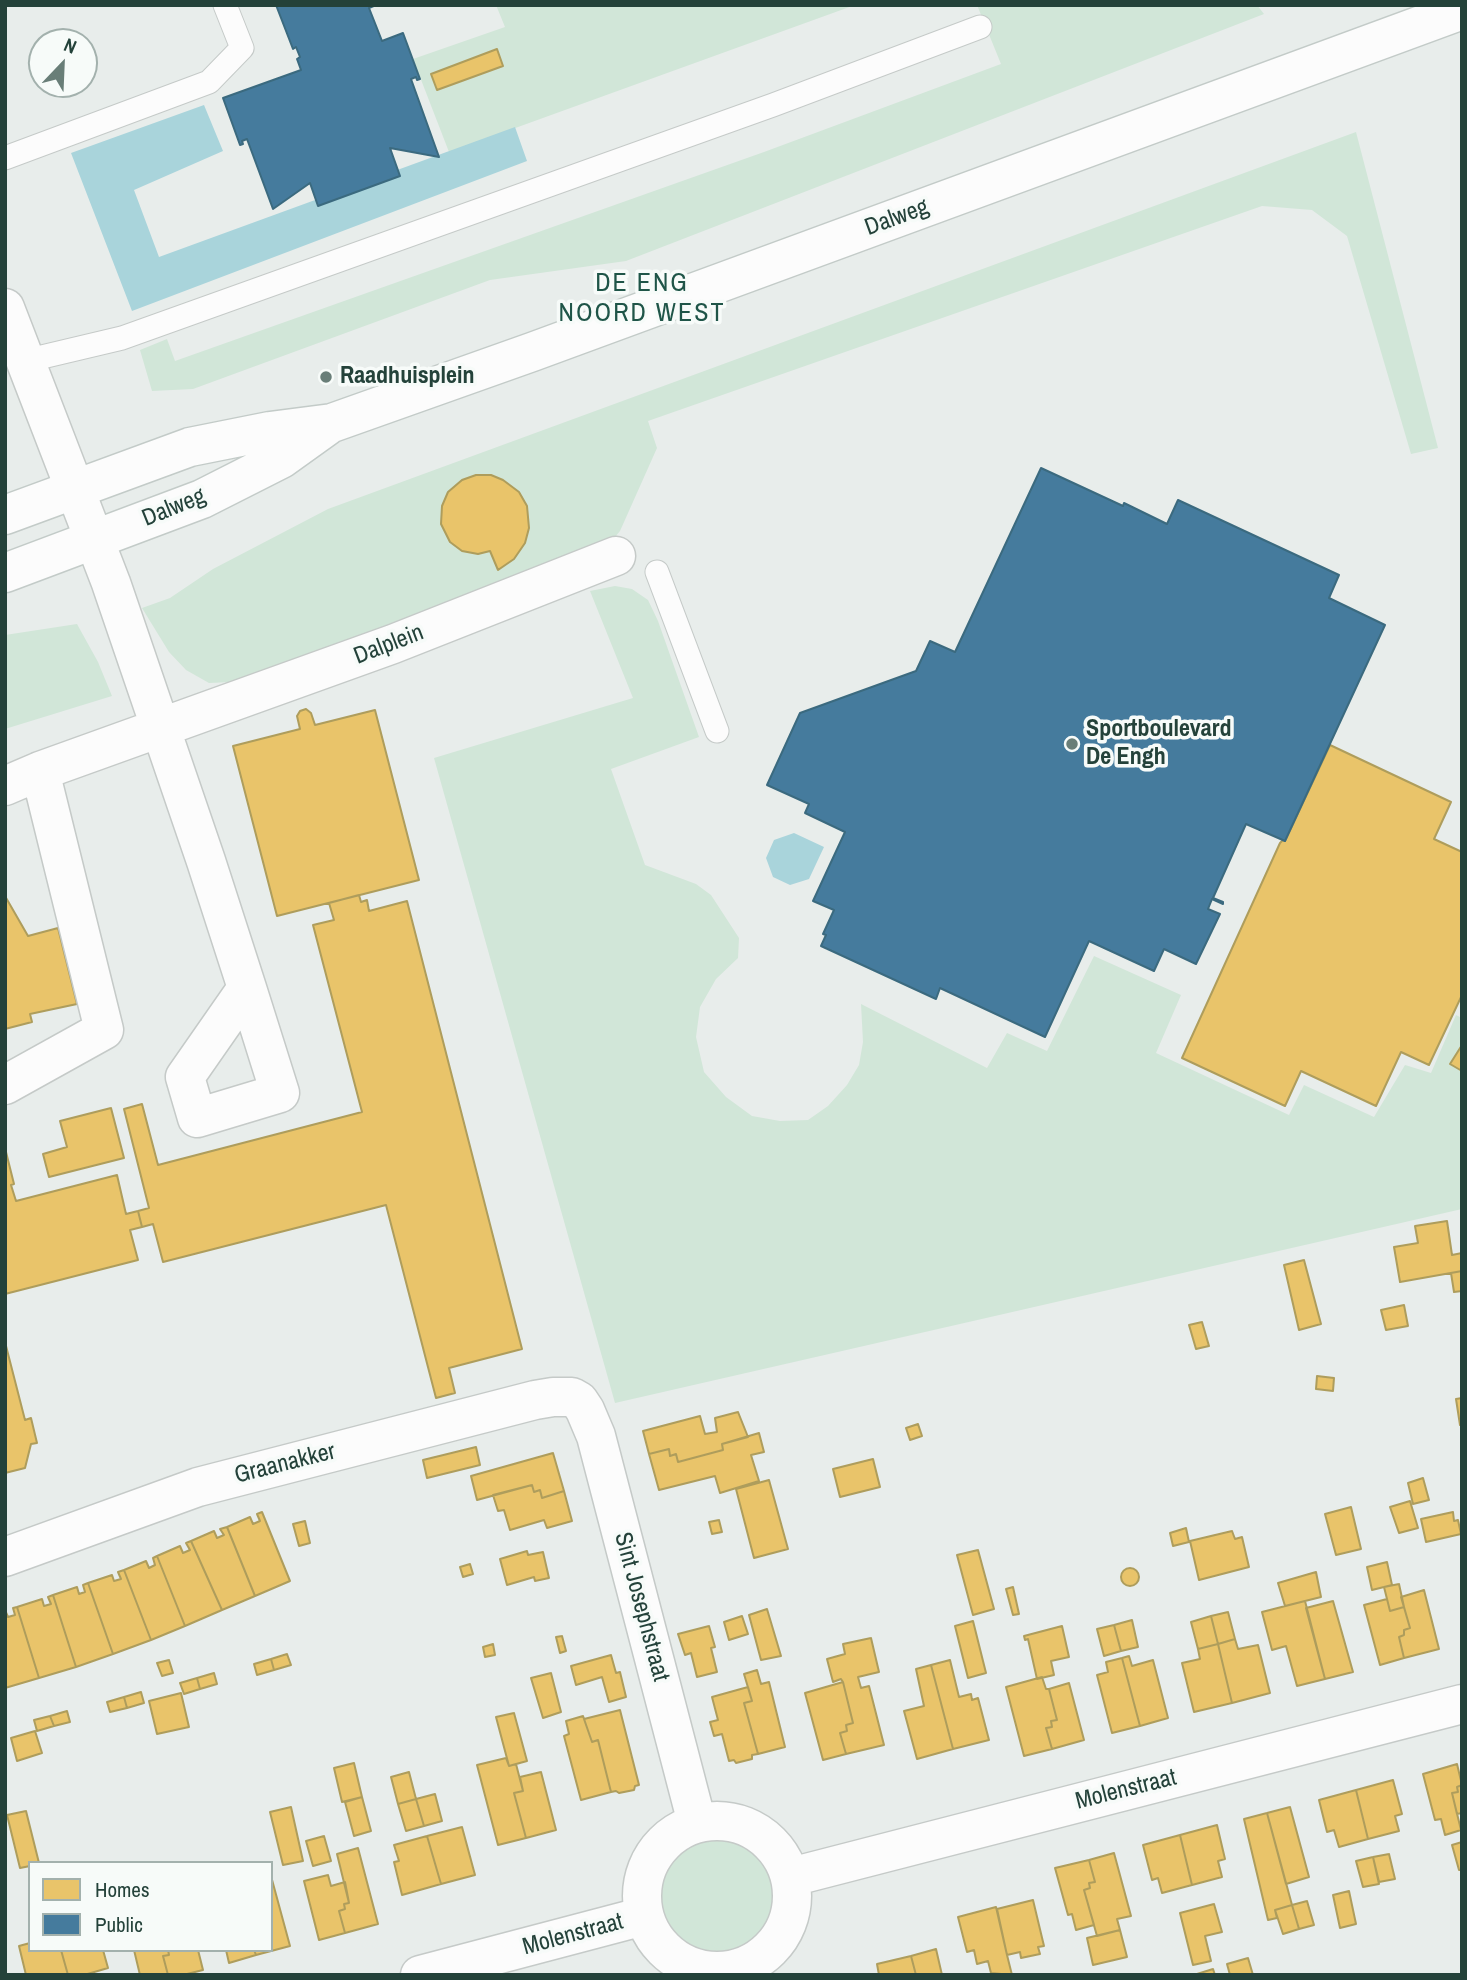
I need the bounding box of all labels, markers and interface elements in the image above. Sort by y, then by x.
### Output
north arrow [28,28,98,98]
text: N [60,31,81,60]
street label: Dalweg [861,193,933,243]
district label: DE ENG NOORD WEST [560,268,724,330]
place label: Raadhuisplein [340,363,475,391]
marker: Raadhuisplein [318,369,334,385]
street label: Dalweg [138,482,210,534]
street label: Dalplein [350,619,428,671]
place label: Sportboulevard De Engh [1086,716,1231,772]
marker: Sportboulevard De Engh [1064,736,1080,752]
street label: Graanakker [232,1438,338,1490]
street label: Sint Josephstraat [607,1529,675,1685]
street label: Molenstraat [1073,1764,1179,1816]
legend [28,1861,273,1952]
text: Homes [95,1875,150,1904]
street label: Molenstraat [520,1908,626,1962]
text: Public [95,1910,143,1939]

